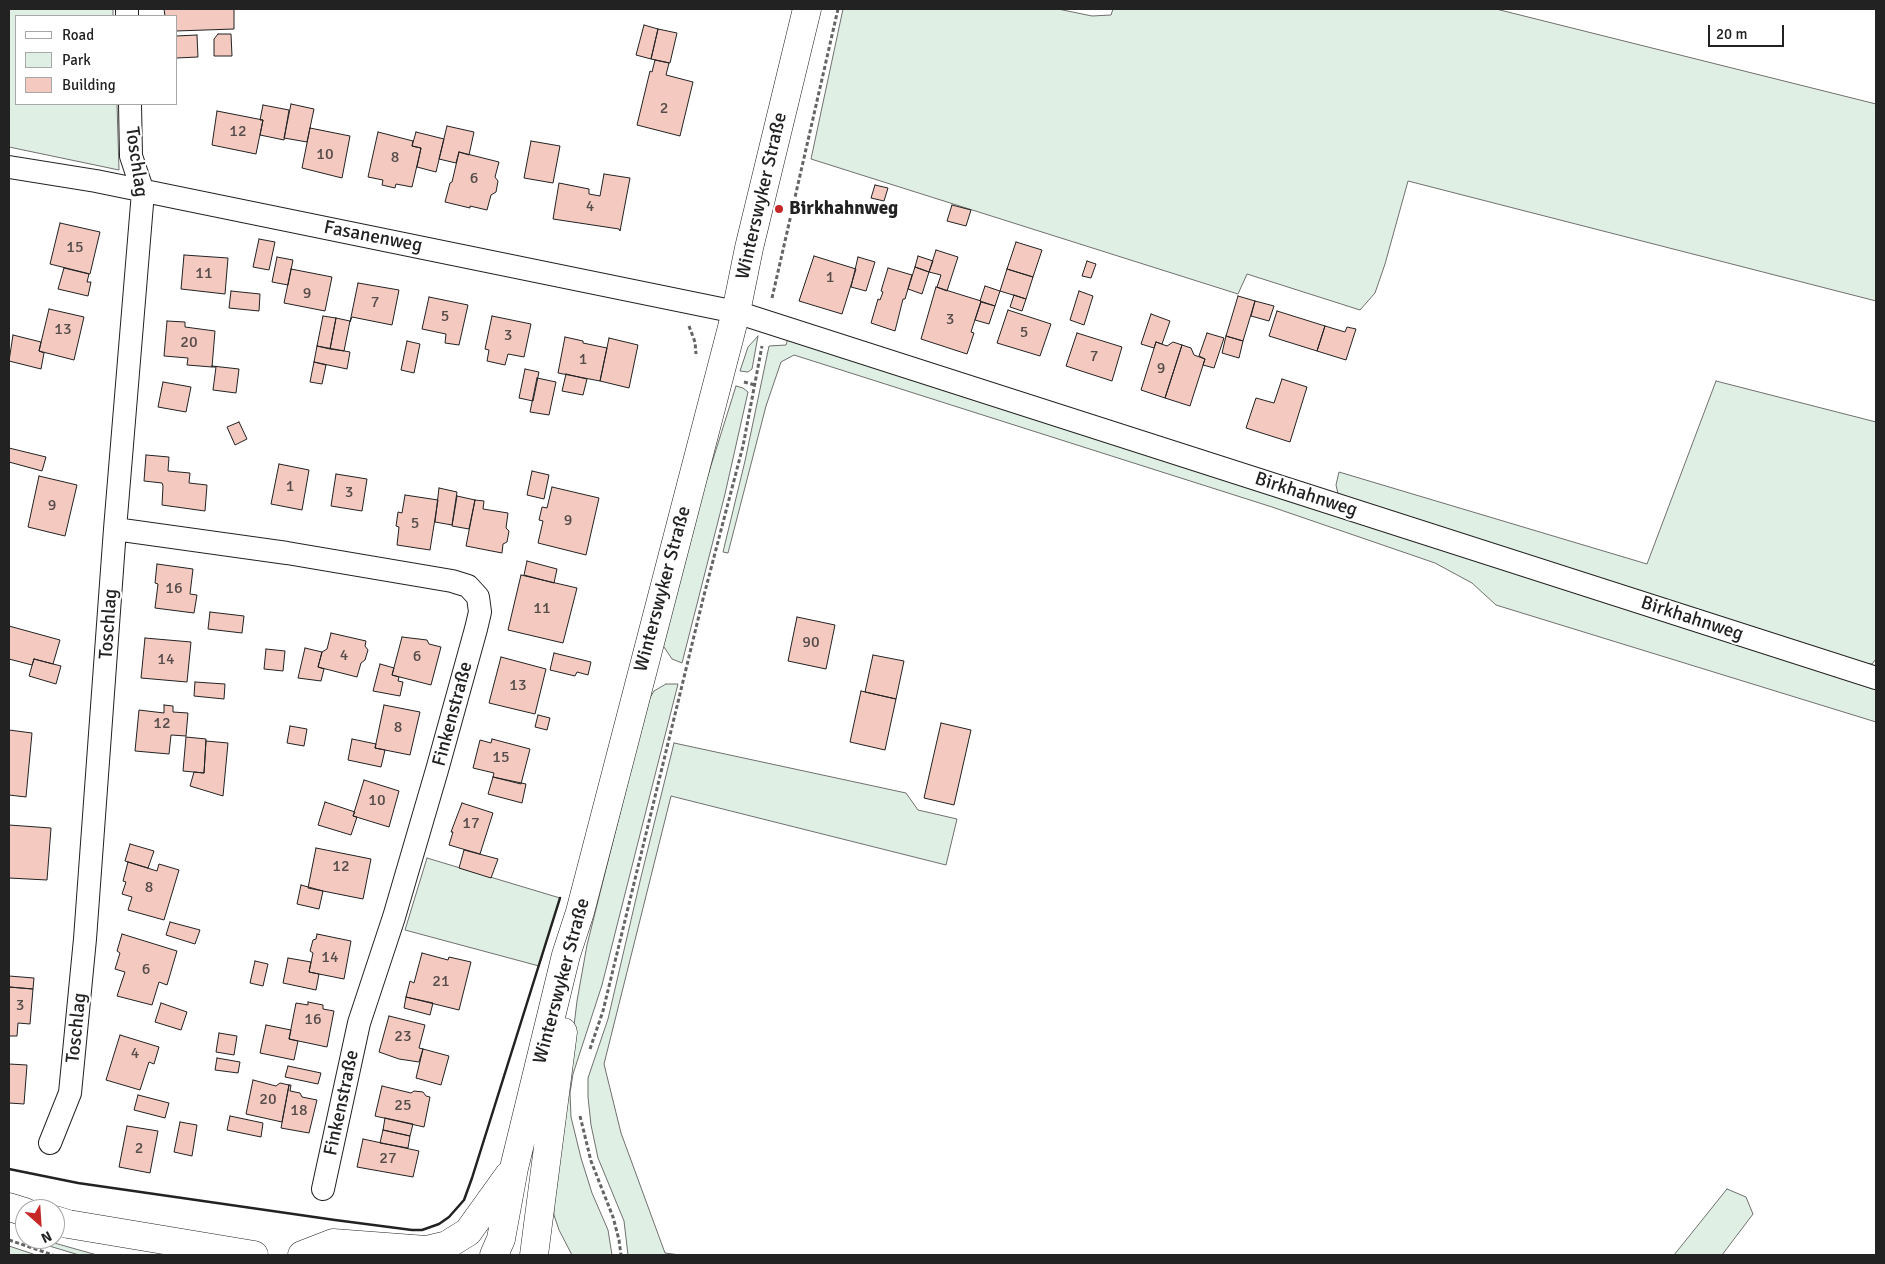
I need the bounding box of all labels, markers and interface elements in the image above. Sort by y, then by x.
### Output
legend [15,15,178,105]
scale bar [1710,15,1786,47]
text: 20 m [1716,25,1747,43]
text: Road [62,26,94,44]
text: Park [62,51,91,69]
text: Building [62,76,116,94]
house number: 2 [660,99,668,119]
street label: Winterswyker Straße [732,110,792,282]
house number: 12 [229,122,247,142]
street label: Toschlag [120,126,152,198]
house number: 10 [316,145,334,165]
house number: 8 [391,148,399,168]
house number: 6 [470,169,478,189]
house number: 4 [586,197,594,217]
place label: Birkhahnweg [789,198,898,220]
marker: Birkhahnweg [773,203,785,215]
street label: Fasanenweg [322,216,424,258]
house number: 15 [66,238,84,258]
house number: 11 [195,264,213,284]
house number: 1 [826,268,834,288]
house number: 9 [303,284,311,304]
house number: 7 [371,293,379,313]
house number: 5 [441,307,449,327]
house number: 3 [946,310,954,330]
house number: 13 [54,320,72,340]
house number: 5 [1020,323,1028,343]
house number: 3 [504,326,512,346]
house number: 20 [180,333,198,353]
house number: 7 [1090,347,1098,367]
house number: 1 [579,350,587,370]
house number: 9 [1157,359,1165,379]
street label: Birkhahnweg [1252,468,1360,522]
house number: 1 [286,477,294,497]
house number: 3 [345,483,353,503]
house number: 9 [48,496,56,516]
street label: Winterswyker Straße [630,504,696,674]
house number: 9 [564,511,572,531]
house number: 5 [411,514,419,534]
house number: 16 [165,579,183,599]
street label: Toschlag [95,588,123,660]
street label: Birkhahnweg [1638,592,1746,646]
house number: 11 [533,599,551,619]
house number: 90 [802,633,820,653]
house number: 4 [340,646,348,666]
house number: 6 [413,647,421,667]
house number: 14 [157,650,175,670]
street label: Finkenstraße [428,659,478,769]
house number: 13 [509,676,527,696]
house number: 12 [153,714,171,734]
house number: 8 [394,718,402,738]
house number: 15 [492,748,510,768]
house number: 10 [368,791,386,811]
house number: 17 [462,814,480,834]
house number: 12 [332,857,350,877]
house number: 8 [145,878,153,898]
street label: Winterswyker Straße [529,896,595,1066]
house number: 14 [321,948,339,968]
house number: 6 [142,960,150,980]
house number: 21 [432,972,450,992]
street label: Toschlag [62,992,92,1064]
house number: 3 [16,996,24,1016]
house number: 16 [304,1010,322,1030]
house number: 23 [394,1027,412,1047]
house number: 4 [131,1044,139,1064]
street label: Finkenstraße [320,1048,364,1158]
house number: 20 [259,1090,277,1110]
house number: 25 [394,1096,412,1116]
house number: 18 [290,1101,308,1121]
house number: 2 [135,1139,143,1159]
house number: 27 [379,1149,397,1169]
north arrow [15,1199,65,1249]
text: N [38,1227,54,1247]

